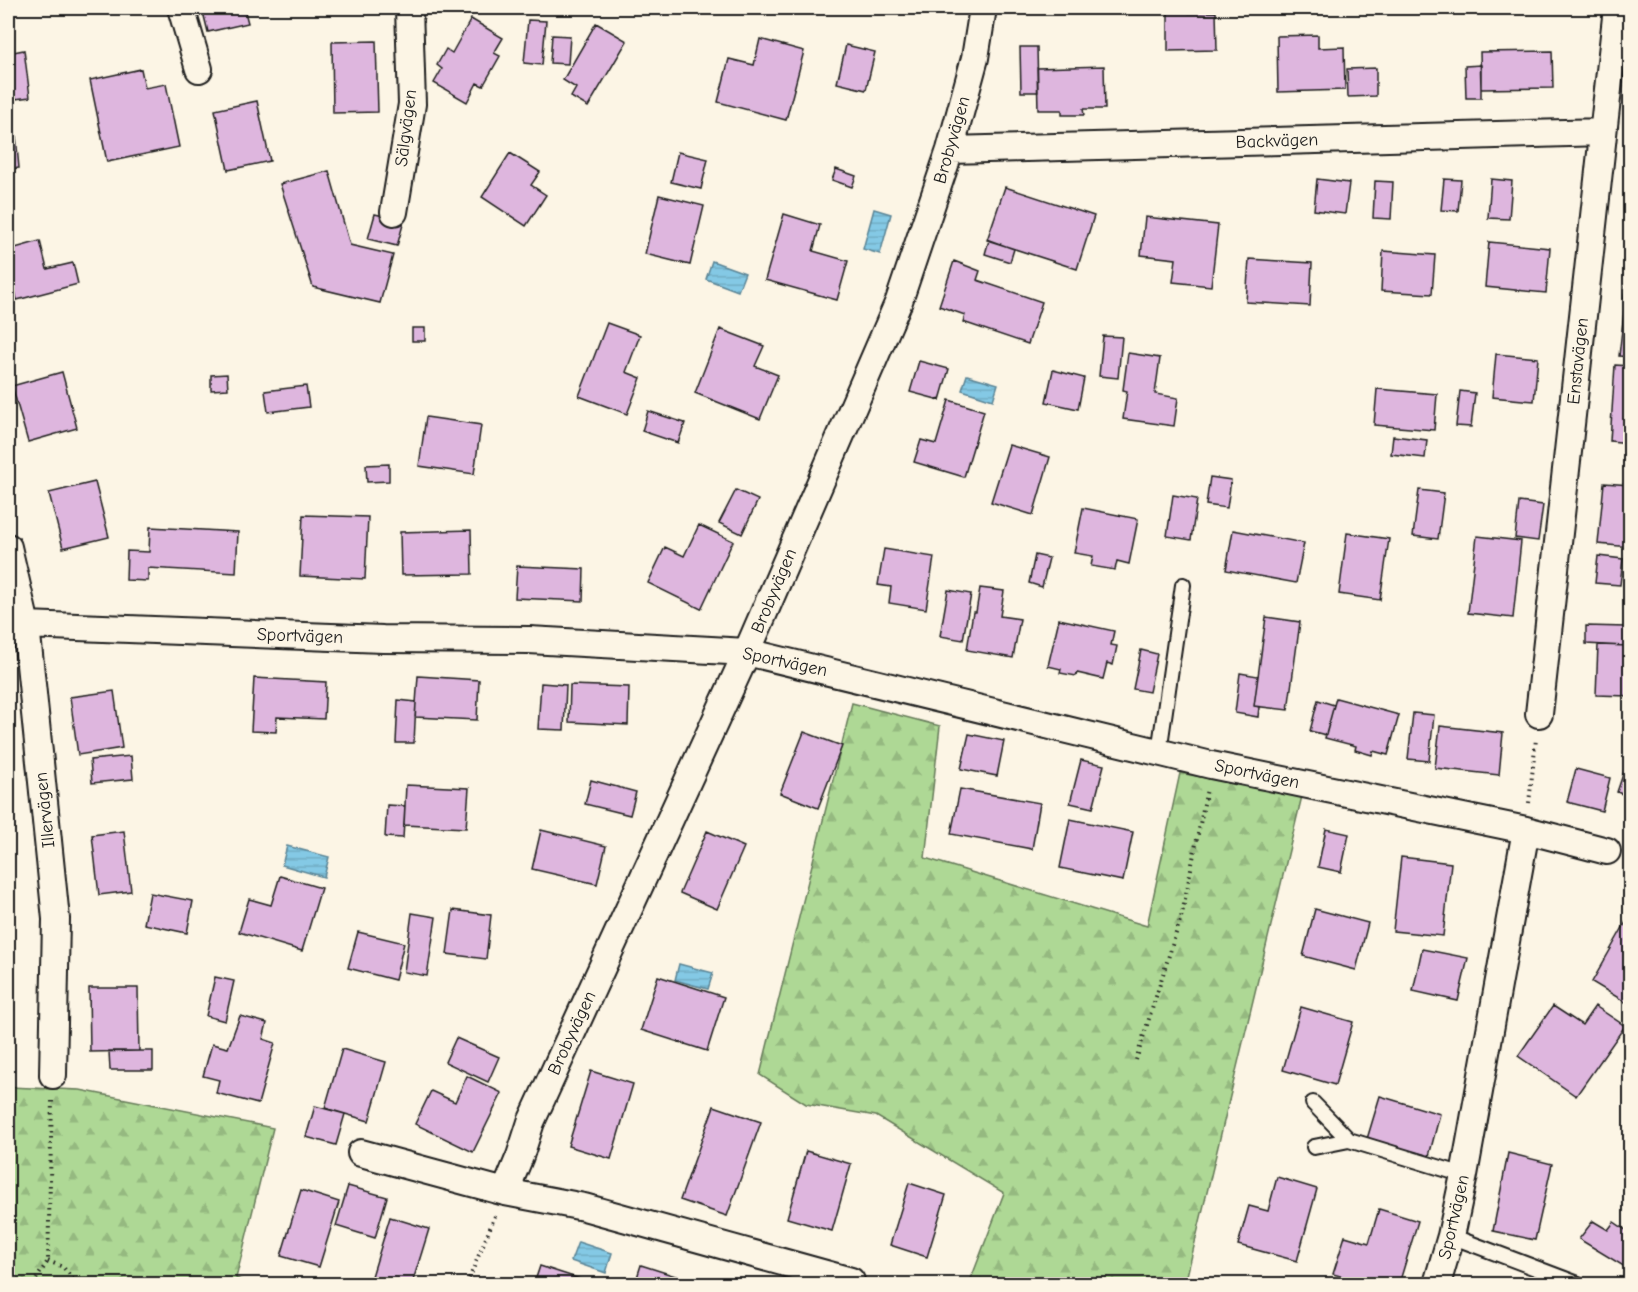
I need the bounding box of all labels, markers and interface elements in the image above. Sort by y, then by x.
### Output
street label: Sälgvägen [391,88,421,168]
street label: Brobyvägen [929,94,975,186]
street label: Backvägen [1235,129,1319,153]
street label: Enstavägen [1563,317,1593,405]
street label: Brobyvägen [747,545,801,637]
street label: Sportvägen [257,624,343,648]
street label: Sportvägen [741,643,829,681]
street label: Sportvägen [1213,755,1301,793]
street label: Illervägen [31,771,59,849]
street label: Brobyvägen [543,988,601,1078]
street label: Sportvägen [1434,1173,1474,1261]

